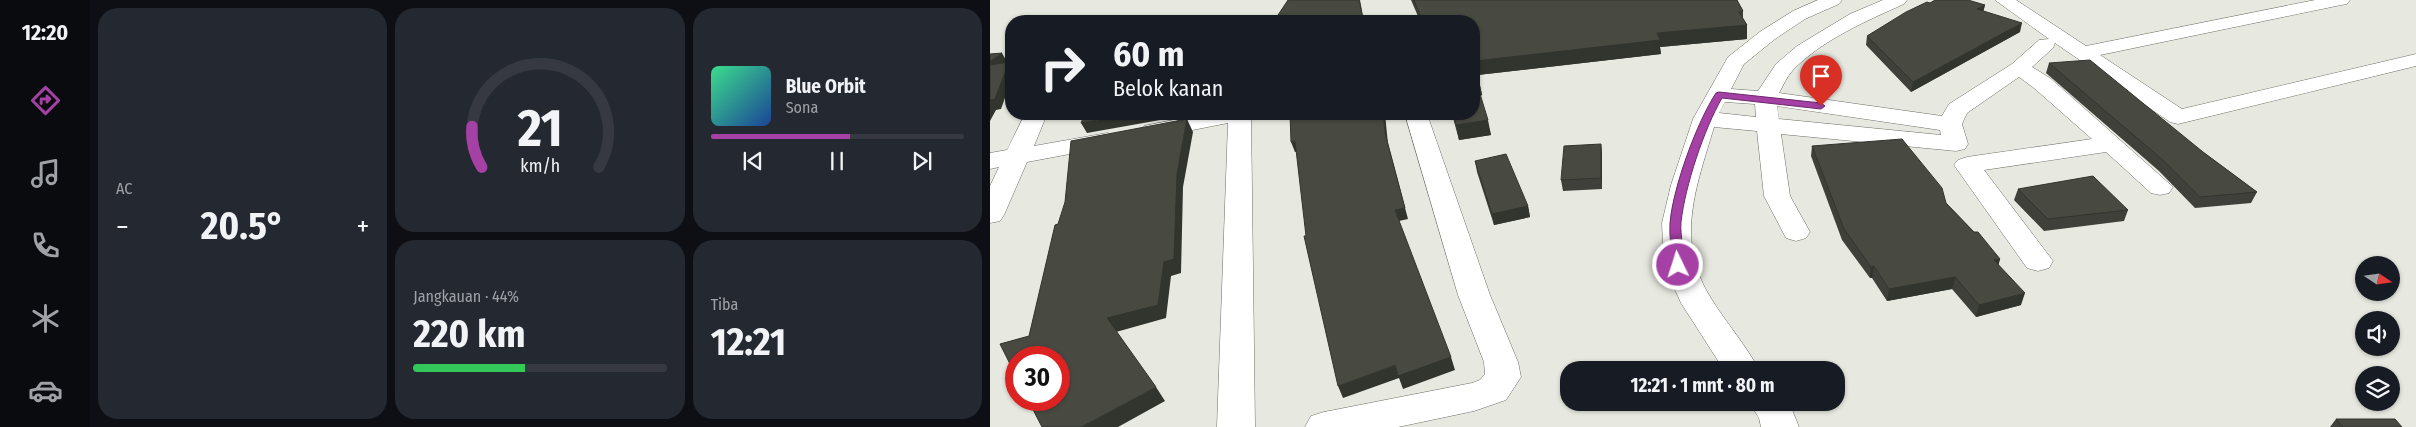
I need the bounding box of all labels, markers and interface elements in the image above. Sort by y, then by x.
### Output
text: 12:20 [22,19,68,46]
text: 60 m [1113,33,1184,75]
icon: right [1030,35,1095,100]
pin [1800,55,1842,106]
icon: arrive [1807,62,1835,90]
text: Blue Orbit [786,75,866,98]
text: Belok kanan [1113,75,1223,102]
icon: directions [28,83,63,118]
text: 21 [516,97,563,160]
text: Sona [786,98,818,117]
icon: previous [739,147,767,175]
icon: pause [823,147,851,175]
icon: next [908,147,936,175]
text: km/h [520,155,560,177]
icon: music [28,156,63,191]
text: AC [116,179,132,198]
text: 20.5° [201,203,284,249]
text: − [116,210,129,243]
text: + [357,210,369,243]
icon: phone [28,228,63,263]
position arrow [1651,238,1703,290]
north arrow [2355,256,2400,301]
map controls [2355,256,2400,411]
text: Jangkauan · 44% [413,287,519,306]
text: Tiba [711,295,738,314]
icon: climate [28,301,63,336]
text: 220 km [413,311,526,357]
button: sound [2355,311,2400,356]
text: 12:21 [711,319,786,365]
speed limit sign: 30 [1005,346,1070,411]
button: layers [2355,366,2400,411]
icon: car [28,373,63,408]
text: 12:21 · 1 mnt · 80 m [1630,374,1775,397]

